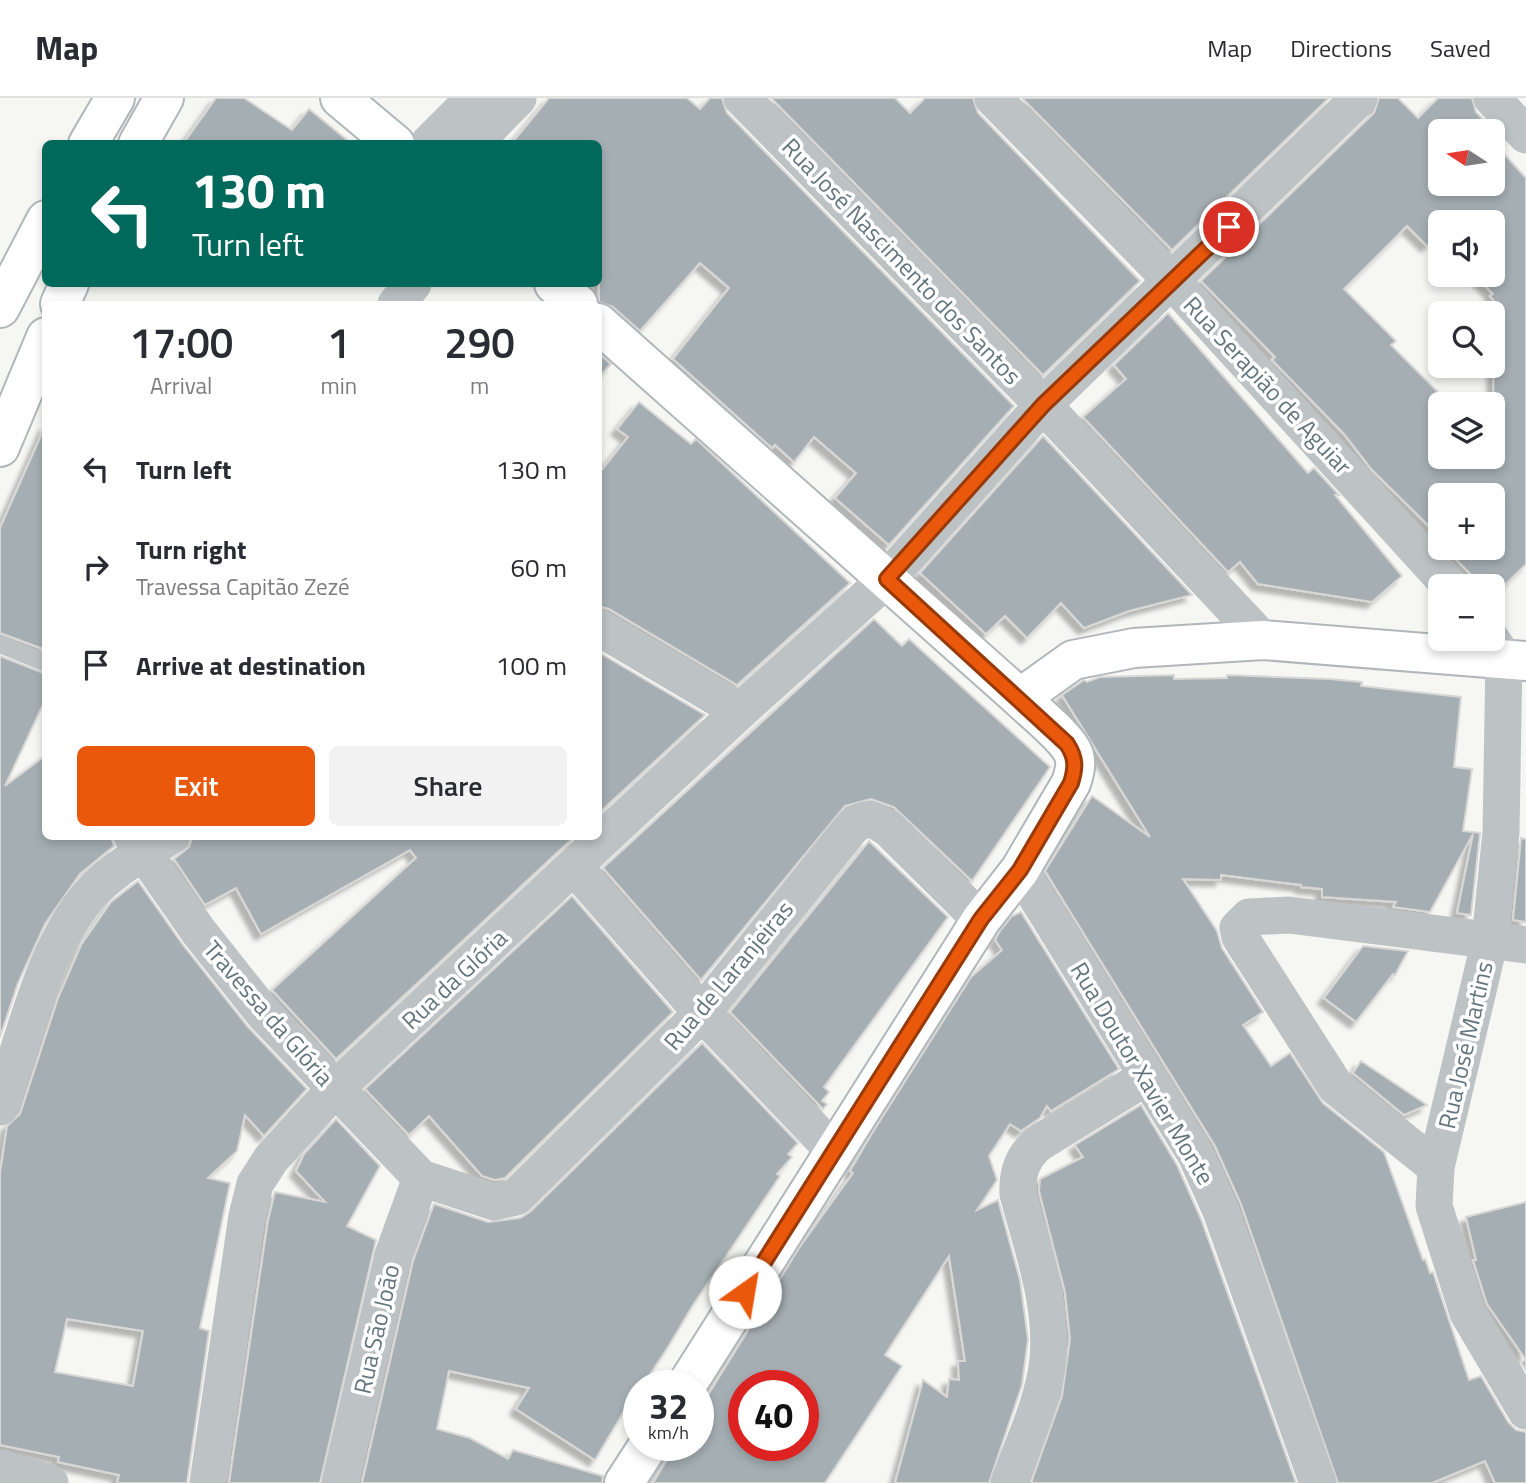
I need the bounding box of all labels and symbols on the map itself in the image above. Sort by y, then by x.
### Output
north arrow [1428,119,1505,196]
street label: Rua José Nascimento dos Santos [774,129,1030,393]
pin [1199,197,1259,257]
street label: Rua Serapião de Aguiar [1175,288,1361,482]
street label: Rua de Laranjeiras [655,892,801,1058]
street label: Rua da Glória [393,920,515,1038]
street label: Travessa da Glória [196,932,342,1094]
street label: Rua Doutor Xavier Monte [1062,955,1224,1191]
street label: Rua José Martins [1428,958,1502,1132]
position arrow [708,1255,782,1329]
street label: Rua São João [344,1261,408,1397]
speed limit sign: 40 [728,1370,819,1461]

